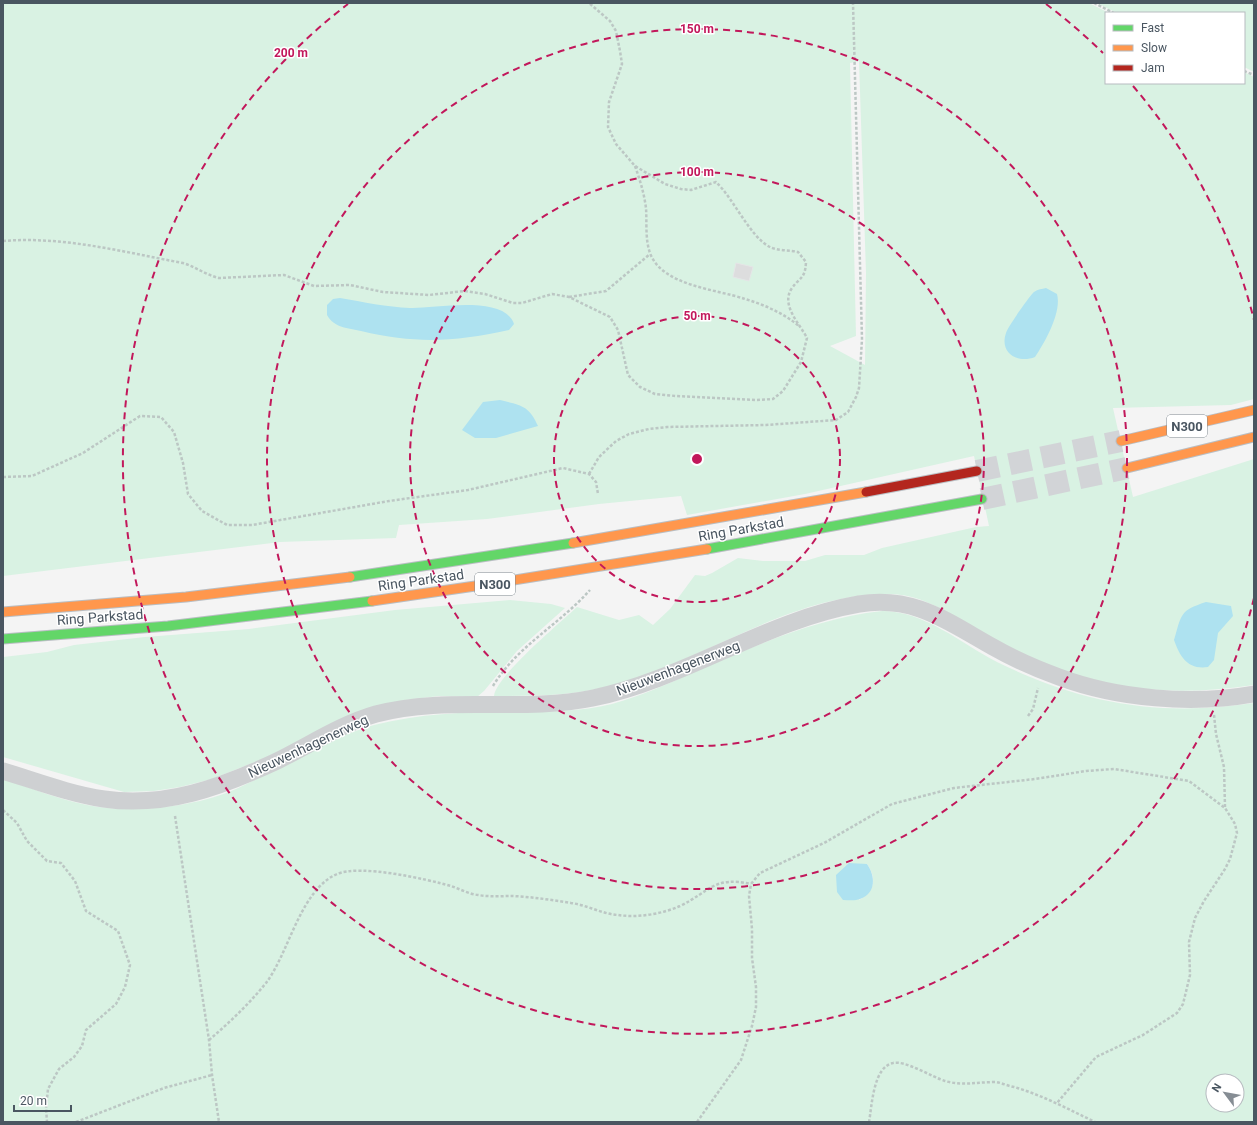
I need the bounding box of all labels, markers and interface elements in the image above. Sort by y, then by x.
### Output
legend [1105,12,1245,84]
text: Fast [1141,21,1164,35]
text: 150 m [680,22,714,36]
text: Slow [1141,41,1167,55]
text: 200 m [274,46,308,60]
text: Jam [1141,61,1165,75]
text: 100 m [680,165,714,179]
text: 50 m [683,309,711,323]
road number: N300 [1167,415,1207,437]
centre of rings [690,452,704,466]
street label: Ring Parkstad [697,514,785,544]
street label: Ring Parkstad [377,566,465,594]
road number: N300 [475,573,515,595]
street label: Ring Parkstad [56,606,144,628]
street label: Nieuwenhagenerweg [614,637,742,699]
street label: Nieuwenhagenerweg [245,711,371,781]
north arrow [1205,1073,1245,1113]
text: N [1209,1081,1225,1095]
scale bar [14,1087,71,1113]
text: 20 m [20,1094,47,1108]

